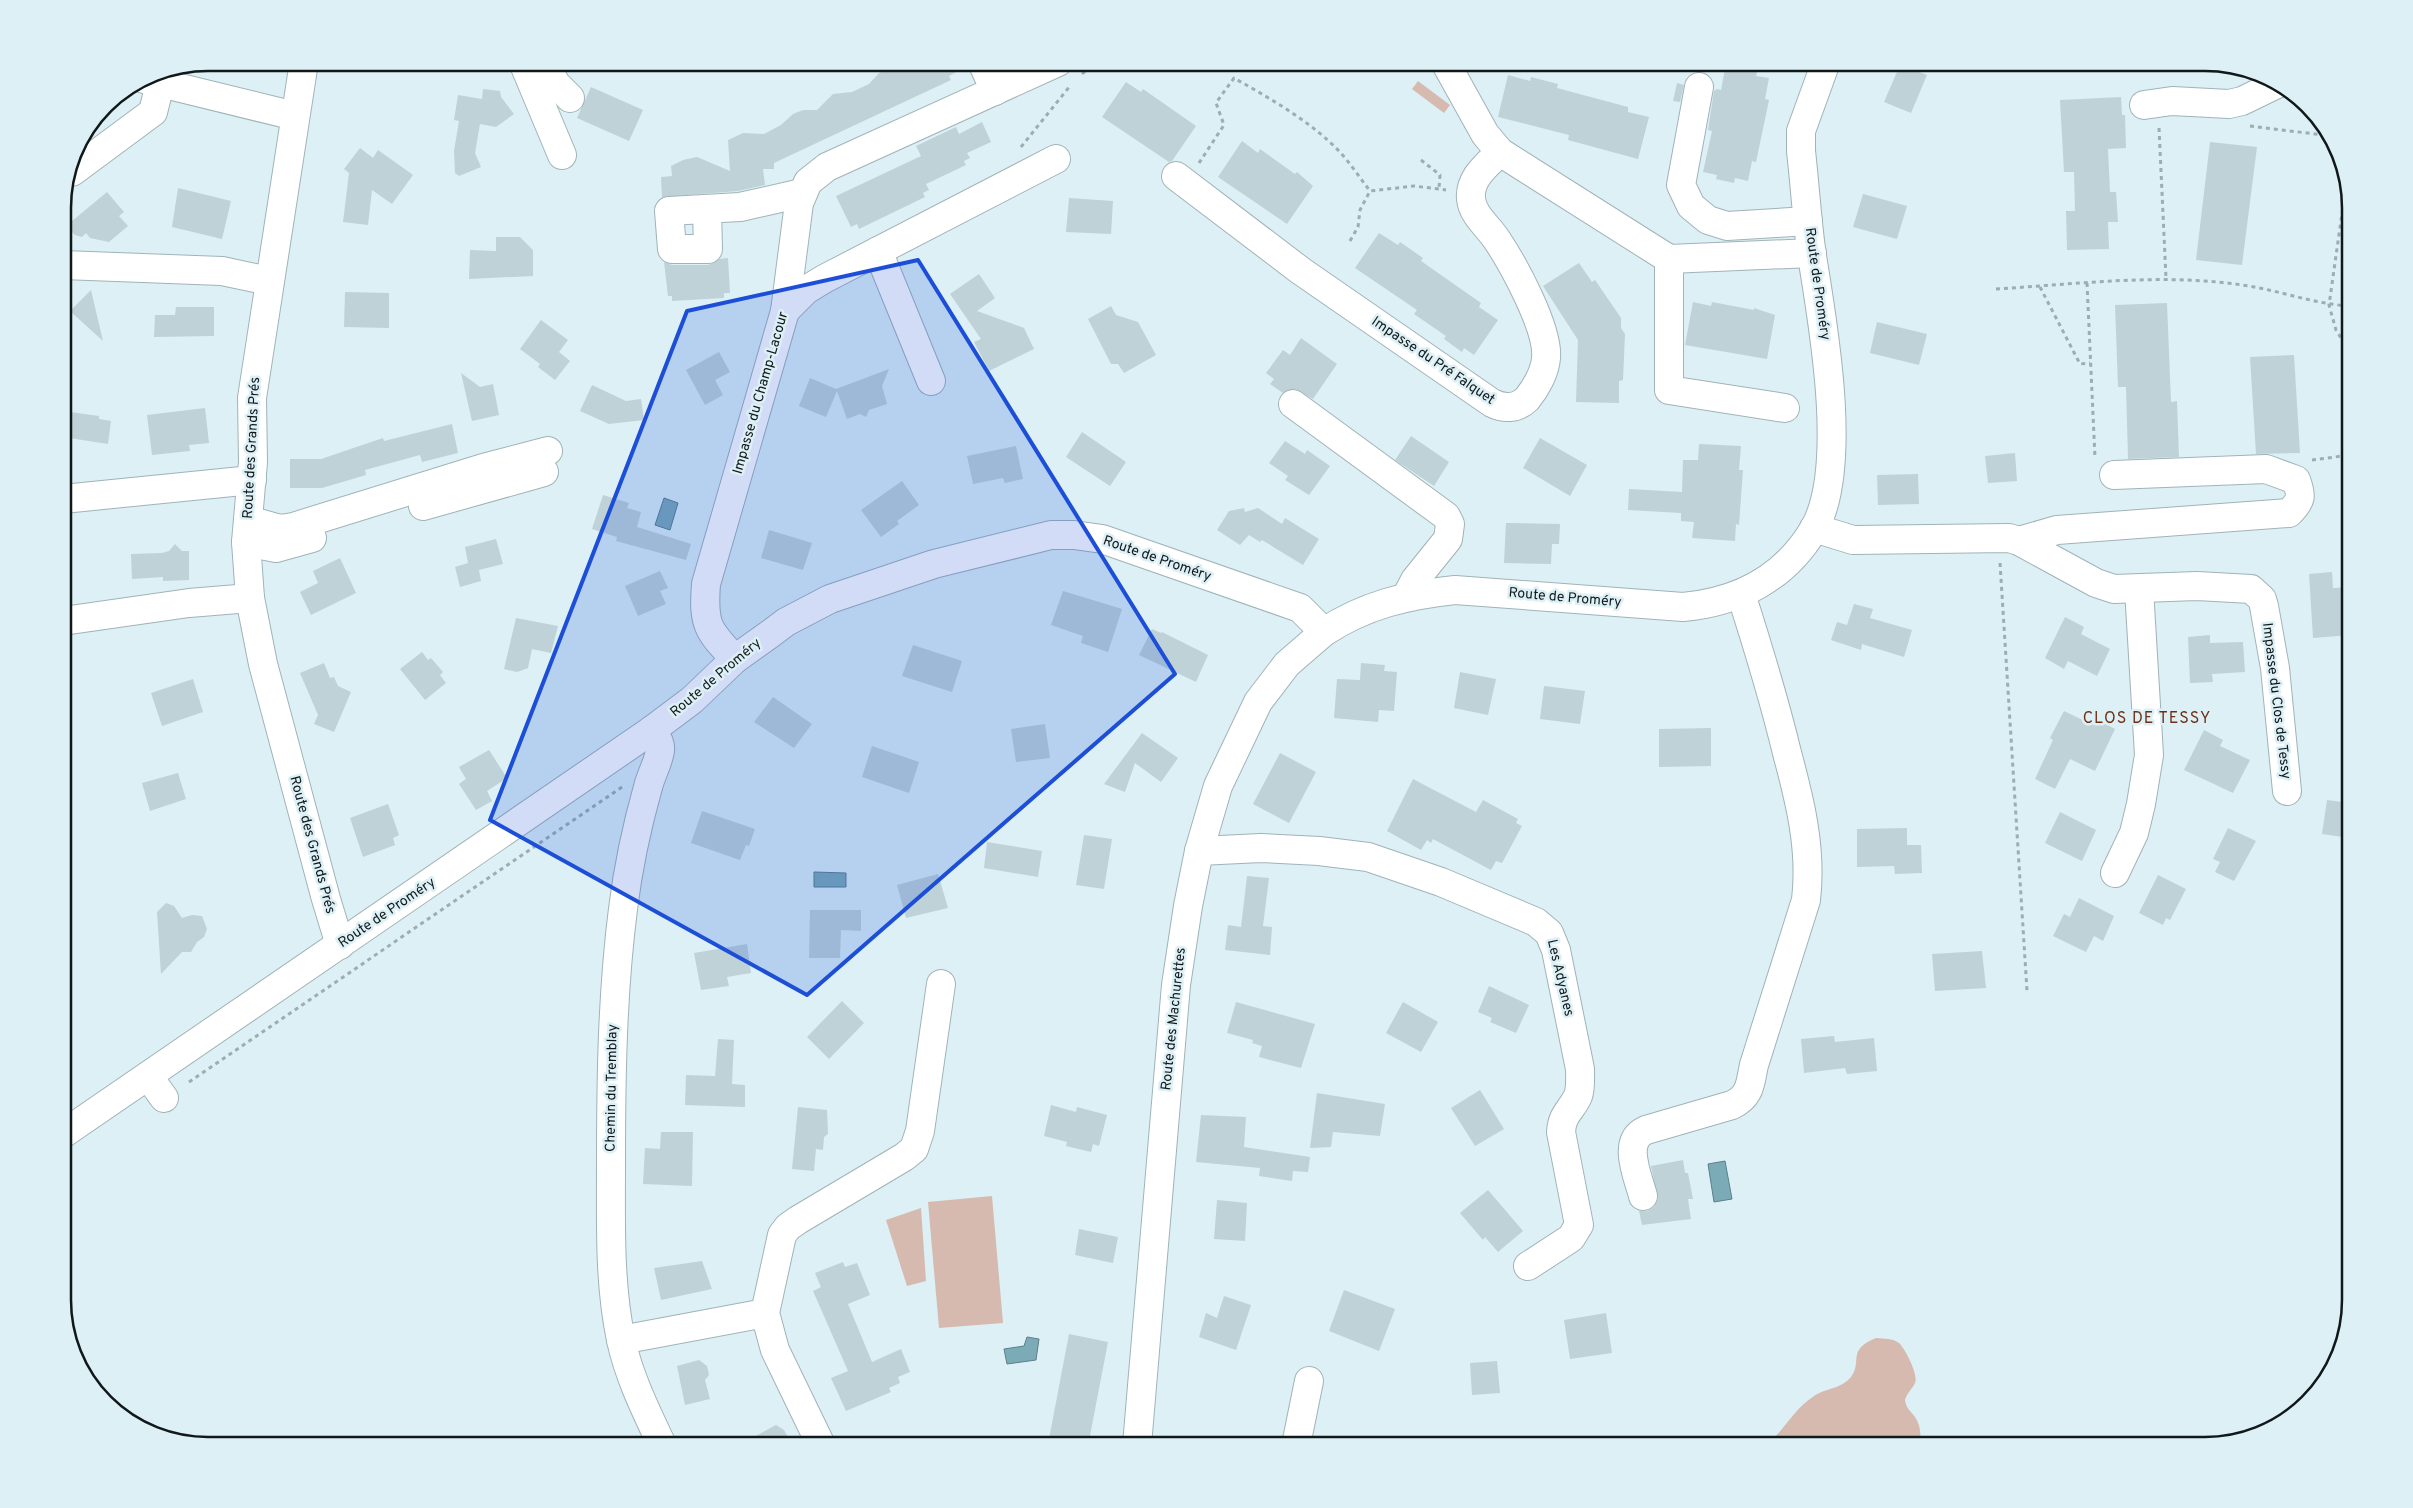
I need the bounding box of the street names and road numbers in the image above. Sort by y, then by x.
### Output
street label: Route de Proméry [1801,227,1833,341]
street label: Impasse du Champ-Lacour [730,309,792,476]
street label: Impasse du Pré Falquet [1368,313,1498,409]
street label: Route des Grands Prés [240,377,264,519]
street label: Route de Proméry [1101,532,1213,586]
street label: Route de Proméry [1508,585,1622,611]
street label: Impasse du Clos de Tessy [2258,622,2294,780]
street label: Route de Proméry [667,635,765,721]
street label: Route des Grands Prés [285,774,339,916]
street label: Route de Proméry [335,874,439,952]
street label: Les Adyanes [1543,938,1577,1018]
street label: Route des Machurettes [1158,947,1190,1091]
street label: Chemin du Tremblay [602,1024,622,1152]

